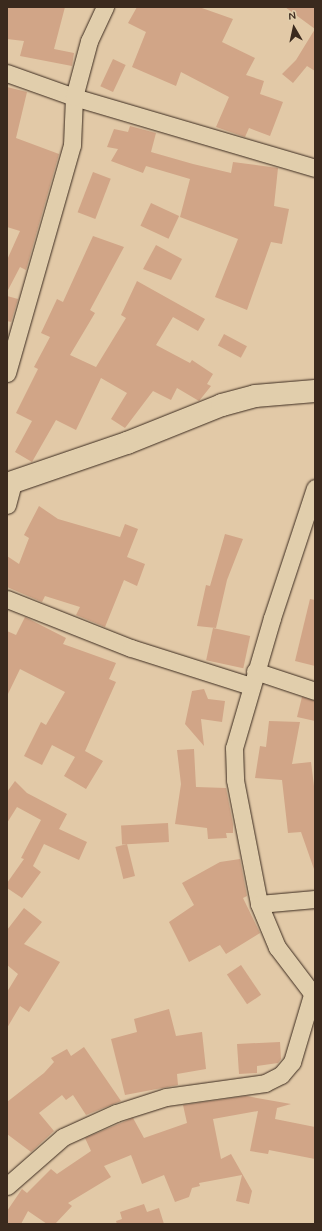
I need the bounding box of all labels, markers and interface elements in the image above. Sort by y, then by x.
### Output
north arrow [274,8,314,48]
text: N [287,9,297,24]

